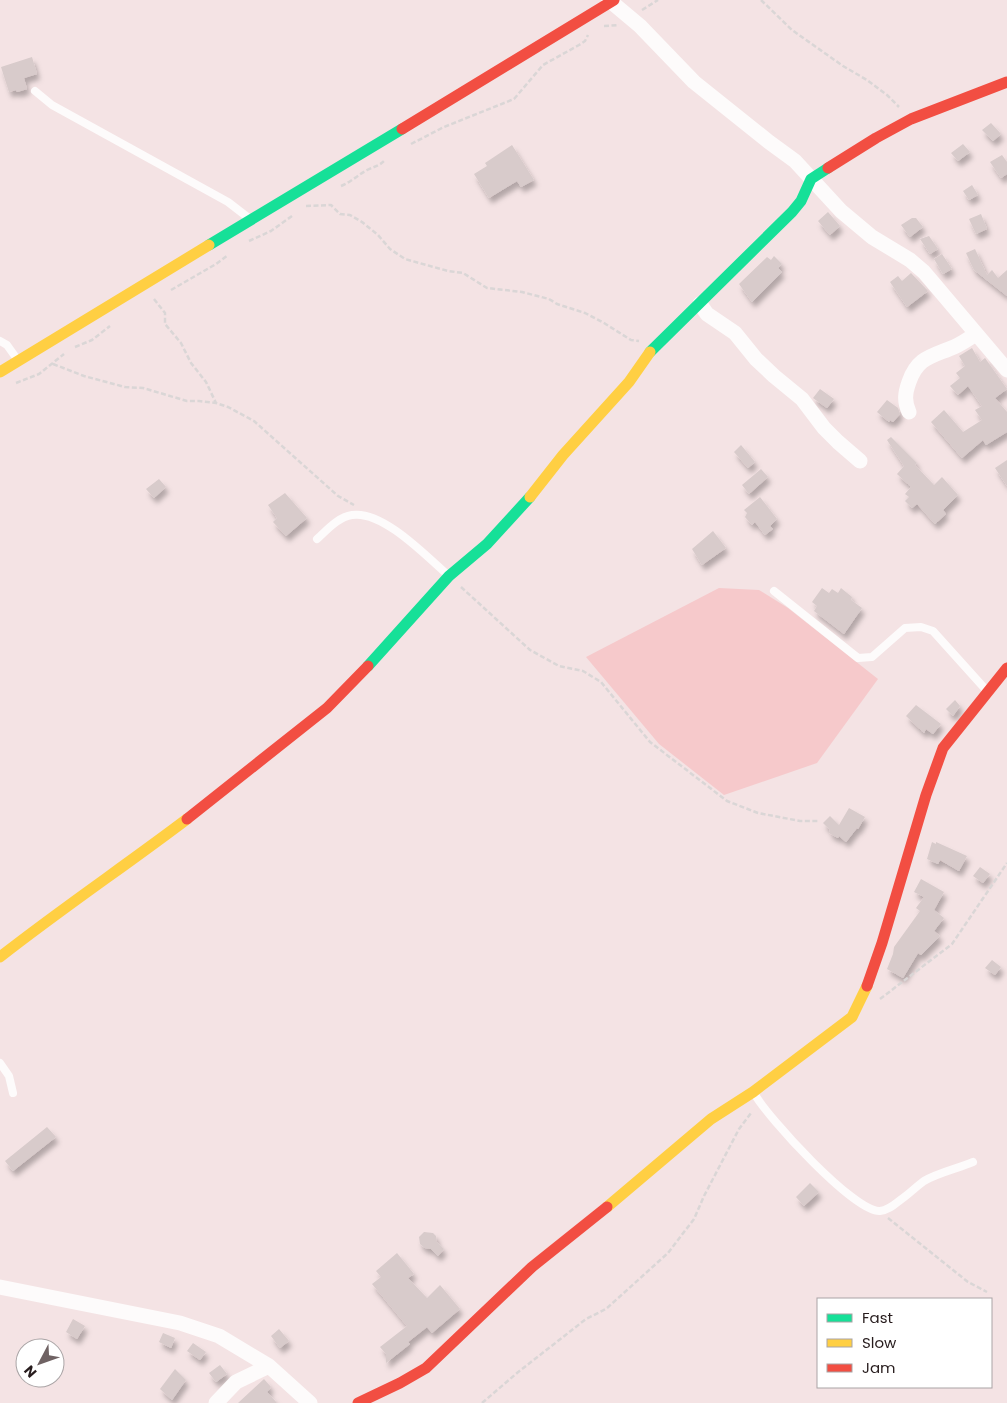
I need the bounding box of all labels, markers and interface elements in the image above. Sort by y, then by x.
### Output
legend [817,1298,992,1388]
text: Fast [862,1307,893,1328]
text: Slow [862,1332,897,1353]
north arrow [15,1338,65,1388]
text: Jam [862,1357,896,1378]
text: N [19,1361,41,1382]

